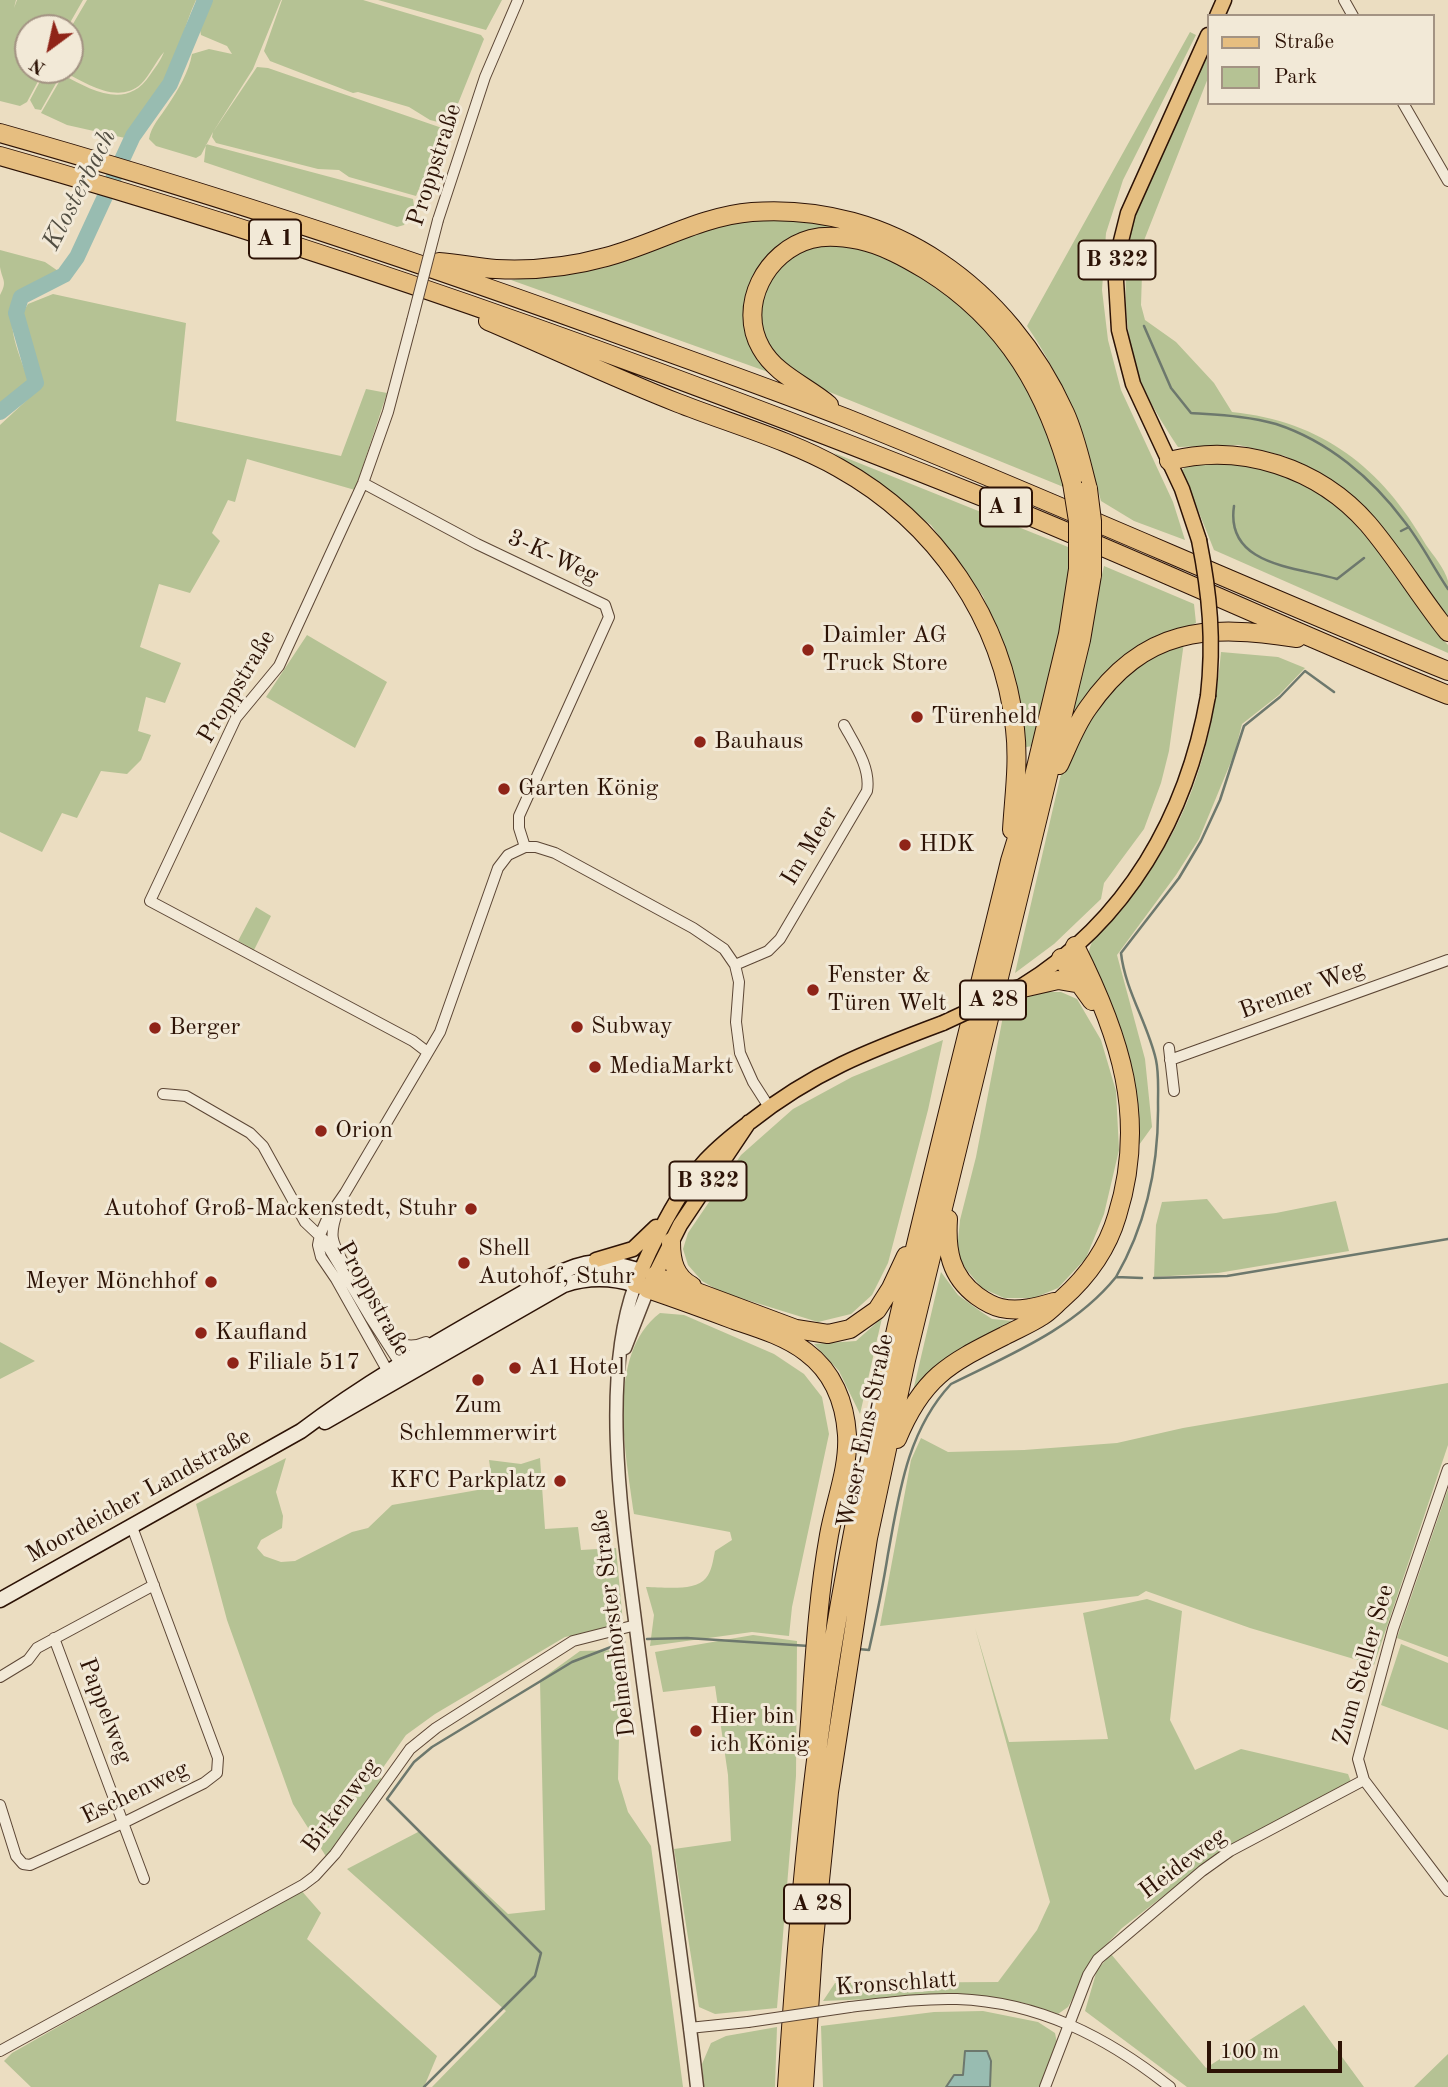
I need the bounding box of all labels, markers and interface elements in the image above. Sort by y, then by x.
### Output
north arrow [14,14,84,84]
legend [1206,14,1434,105]
text: Straße [1274,32,1334,53]
text: N [27,53,50,77]
text: Park [1274,67,1317,88]
street label: Proppstraße [402,100,468,230]
water label: Klosterbach [36,125,124,255]
road number: A 1 [249,220,301,258]
road number: B 322 [1078,241,1156,280]
road number: A 1 [980,488,1032,526]
street label: 3-K-Weg [503,523,603,591]
place label: Daimler AG Truck Store [822,622,948,678]
street label: Proppstraße [192,625,282,749]
marker: Daimler AG Truck Store [800,642,816,658]
place label: Türenheld [931,703,1038,731]
marker: Türenheld [909,709,925,725]
place label: Bauhaus [714,728,803,756]
marker: Bauhaus [692,734,708,750]
place label: Garten König [518,775,659,803]
marker: Garten König [496,781,512,797]
street label: Im Meer [775,801,845,891]
place label: HDK [919,831,975,859]
marker: HDK [897,837,913,853]
street label: Bremer Weg [1235,954,1369,1026]
place label: Fenster & Türen Welt [827,962,947,1018]
road number: A 28 [960,981,1026,1020]
marker: Fenster & Türen Welt [805,982,821,998]
place label: Subway [591,1013,673,1041]
place label: Berger [169,1014,240,1042]
marker: Subway [569,1019,585,1035]
marker: Berger [147,1020,163,1036]
place label: MediaMarkt [609,1053,734,1081]
marker: MediaMarkt [587,1059,603,1075]
place label: Orion [335,1117,393,1145]
marker: Orion [313,1123,329,1139]
road number: B 322 [670,1162,746,1200]
place label: Autohof Groß-Mackenstedt, Stuhr [103,1195,457,1223]
marker: Autohof Groß-Mackenstedt, Stuhr [463,1201,479,1217]
place label: Shell Autohof, Stuhr [478,1235,635,1291]
street label: Proppstraße [330,1236,416,1362]
marker: Shell Autohof, Stuhr [456,1255,472,1271]
place label: Meyer Mönchhof [25,1268,197,1296]
marker: Meyer Mönchhof [203,1274,219,1290]
place label: Kaufland [215,1319,308,1347]
marker: Kaufland [193,1325,209,1341]
street label: Weser-Ems-Straße [831,1331,901,1531]
place label: Filiale 517 [247,1349,361,1377]
place label: A1 Hotel [529,1354,625,1382]
marker: Filiale 517 [225,1355,241,1371]
marker: A1 Hotel [507,1360,523,1376]
marker: Zum Schlemmerwirt [470,1372,486,1388]
place label: Zum Schlemmerwirt [399,1392,557,1448]
street label: Moordeicher Landstraße [22,1422,256,1570]
place label: KFC Parkplatz [390,1467,546,1495]
marker: KFC Parkplatz [552,1473,568,1489]
street label: Delmenhorster Straße [586,1508,642,1738]
street label: Zum Steller See [1327,1581,1401,1749]
street label: Pappelweg [72,1654,138,1768]
place label: Hier bin ich König [710,1703,809,1759]
marker: Hier bin ich König [688,1723,704,1739]
street label: Birkenweg [296,1753,386,1859]
street label: Eschenweg [77,1755,193,1831]
street label: Heideweg [1134,1822,1232,1906]
road number: A 28 [784,1884,850,1924]
street label: Kronschlatt [834,1965,958,2003]
scale bar [1210,2028,1345,2072]
text: 100 m [1220,2042,1279,2063]

